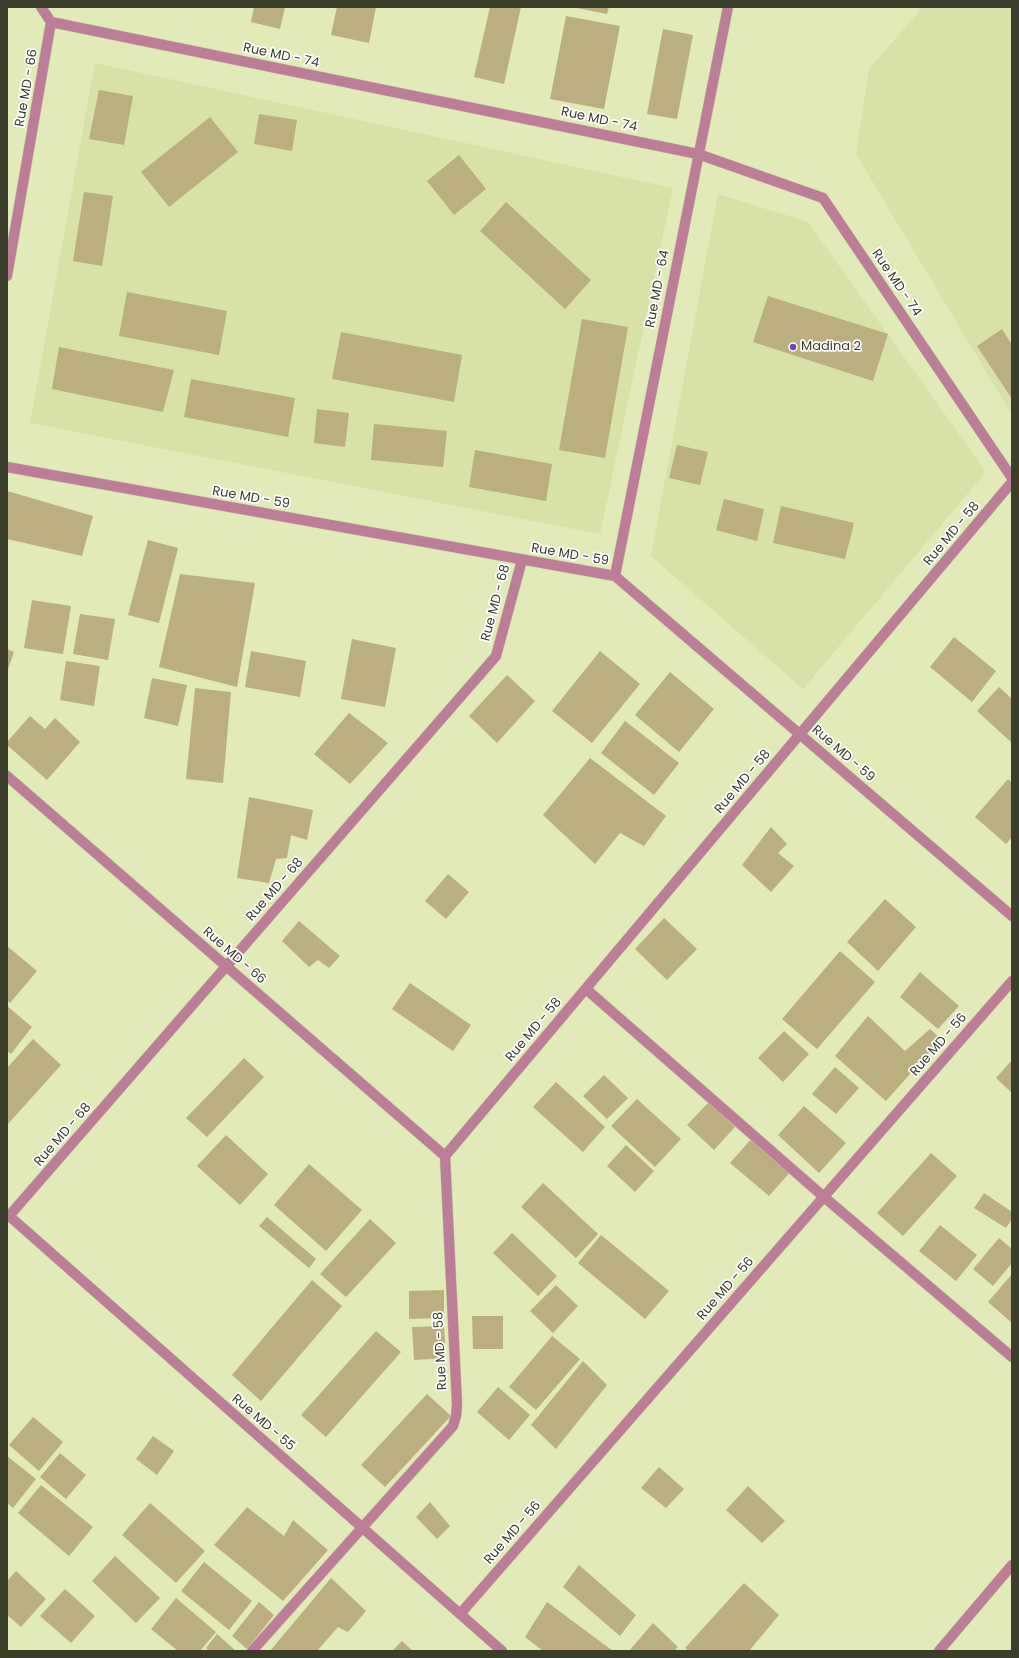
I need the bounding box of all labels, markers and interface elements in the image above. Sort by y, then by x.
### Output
street label: Rue MD - 74 [241,40,321,72]
street label: Rue MD - 66 [12,48,42,128]
street label: Rue MD - 74 [559,104,639,136]
street label: Rue MD - 74 [868,247,924,319]
street label: Rue MD - 64 [643,249,673,329]
place label: Madina 2 [801,339,861,355]
marker: Madina 2 [788,342,798,352]
street label: Rue MD - 59 [211,483,291,513]
street label: Rue MD - 58 [921,499,983,569]
street label: Rue MD - 59 [530,540,610,570]
street label: Rue MD - 68 [478,563,514,643]
street label: Rue MD - 59 [808,722,878,786]
street label: Rue MD - 58 [712,747,774,817]
street label: Rue MD - 68 [243,855,307,925]
street label: Rue MD - 66 [199,924,269,988]
street label: Rue MD - 58 [503,995,565,1065]
street label: Rue MD - 56 [907,1010,971,1080]
street label: Rue MD - 68 [31,1100,95,1170]
street label: Rue MD - 56 [694,1254,758,1324]
street label: Rue MD - 58 [431,1311,451,1391]
street label: Rue MD - 55 [228,1391,298,1455]
street label: Rue MD - 56 [481,1498,545,1568]

